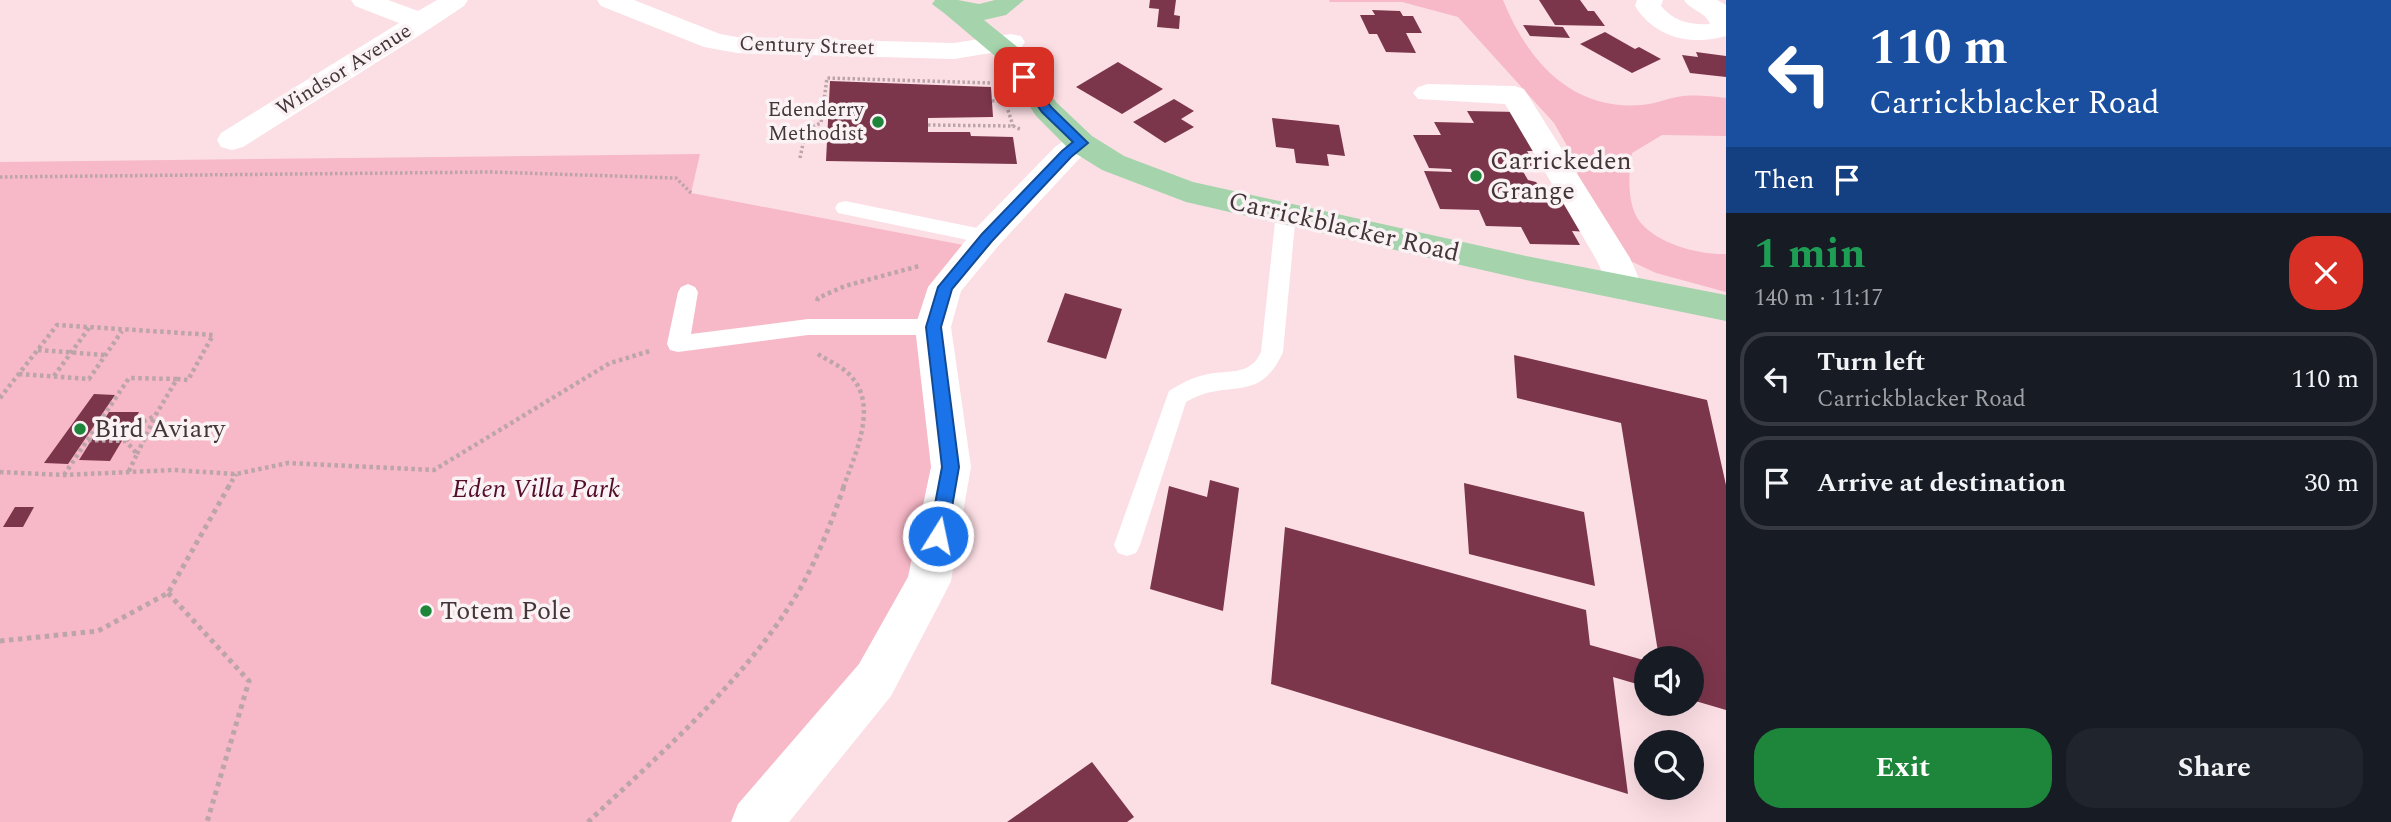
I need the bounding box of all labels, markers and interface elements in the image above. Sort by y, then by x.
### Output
text: 110 m [1869,11,2008,86]
street label: Windsor Avenue [270,16,418,124]
street label: Century Street [739,28,875,64]
icon: left [1754,28,1845,119]
pin [994,47,1054,107]
icon: arrive [1005,58,1043,96]
text: Carrickblacker Road [1869,79,2160,128]
place label: Edenderry Methodist [768,94,865,150]
marker: Edenderry Methodist [870,114,886,130]
place label: Carrickeden Grange [1490,141,1632,211]
text: Then [1754,160,1814,200]
icon: arrive [1828,161,1866,199]
marker: Carrickeden Grange [1468,168,1484,184]
street label: Carrickblacker Road [1224,181,1464,273]
text: 1 min [1754,223,1866,286]
button: close [2289,236,2363,310]
text: 140 m · 11:17 [1754,281,1883,316]
text: Turn left [1817,342,1925,382]
text: 110 m [2291,359,2359,399]
icon: left [1758,360,1796,398]
text: Carrickblacker Road [1817,382,2026,417]
place label: Bird Aviary [94,409,227,449]
marker: Bird Aviary [72,421,88,437]
text: Arrive at destination [1817,463,2066,503]
text: 30 m [2304,463,2359,503]
icon: arrive [1758,464,1796,502]
park label: Eden Villa Park [452,469,620,509]
position arrow [901,499,975,573]
place label: Totem Pole [440,591,571,631]
marker: Totem Pole [418,603,434,619]
map controls [1634,646,1704,800]
button: sound [1634,646,1704,716]
button: Exit [1754,728,2052,808]
button: Share [2066,728,2363,808]
button: search [1634,730,1704,800]

